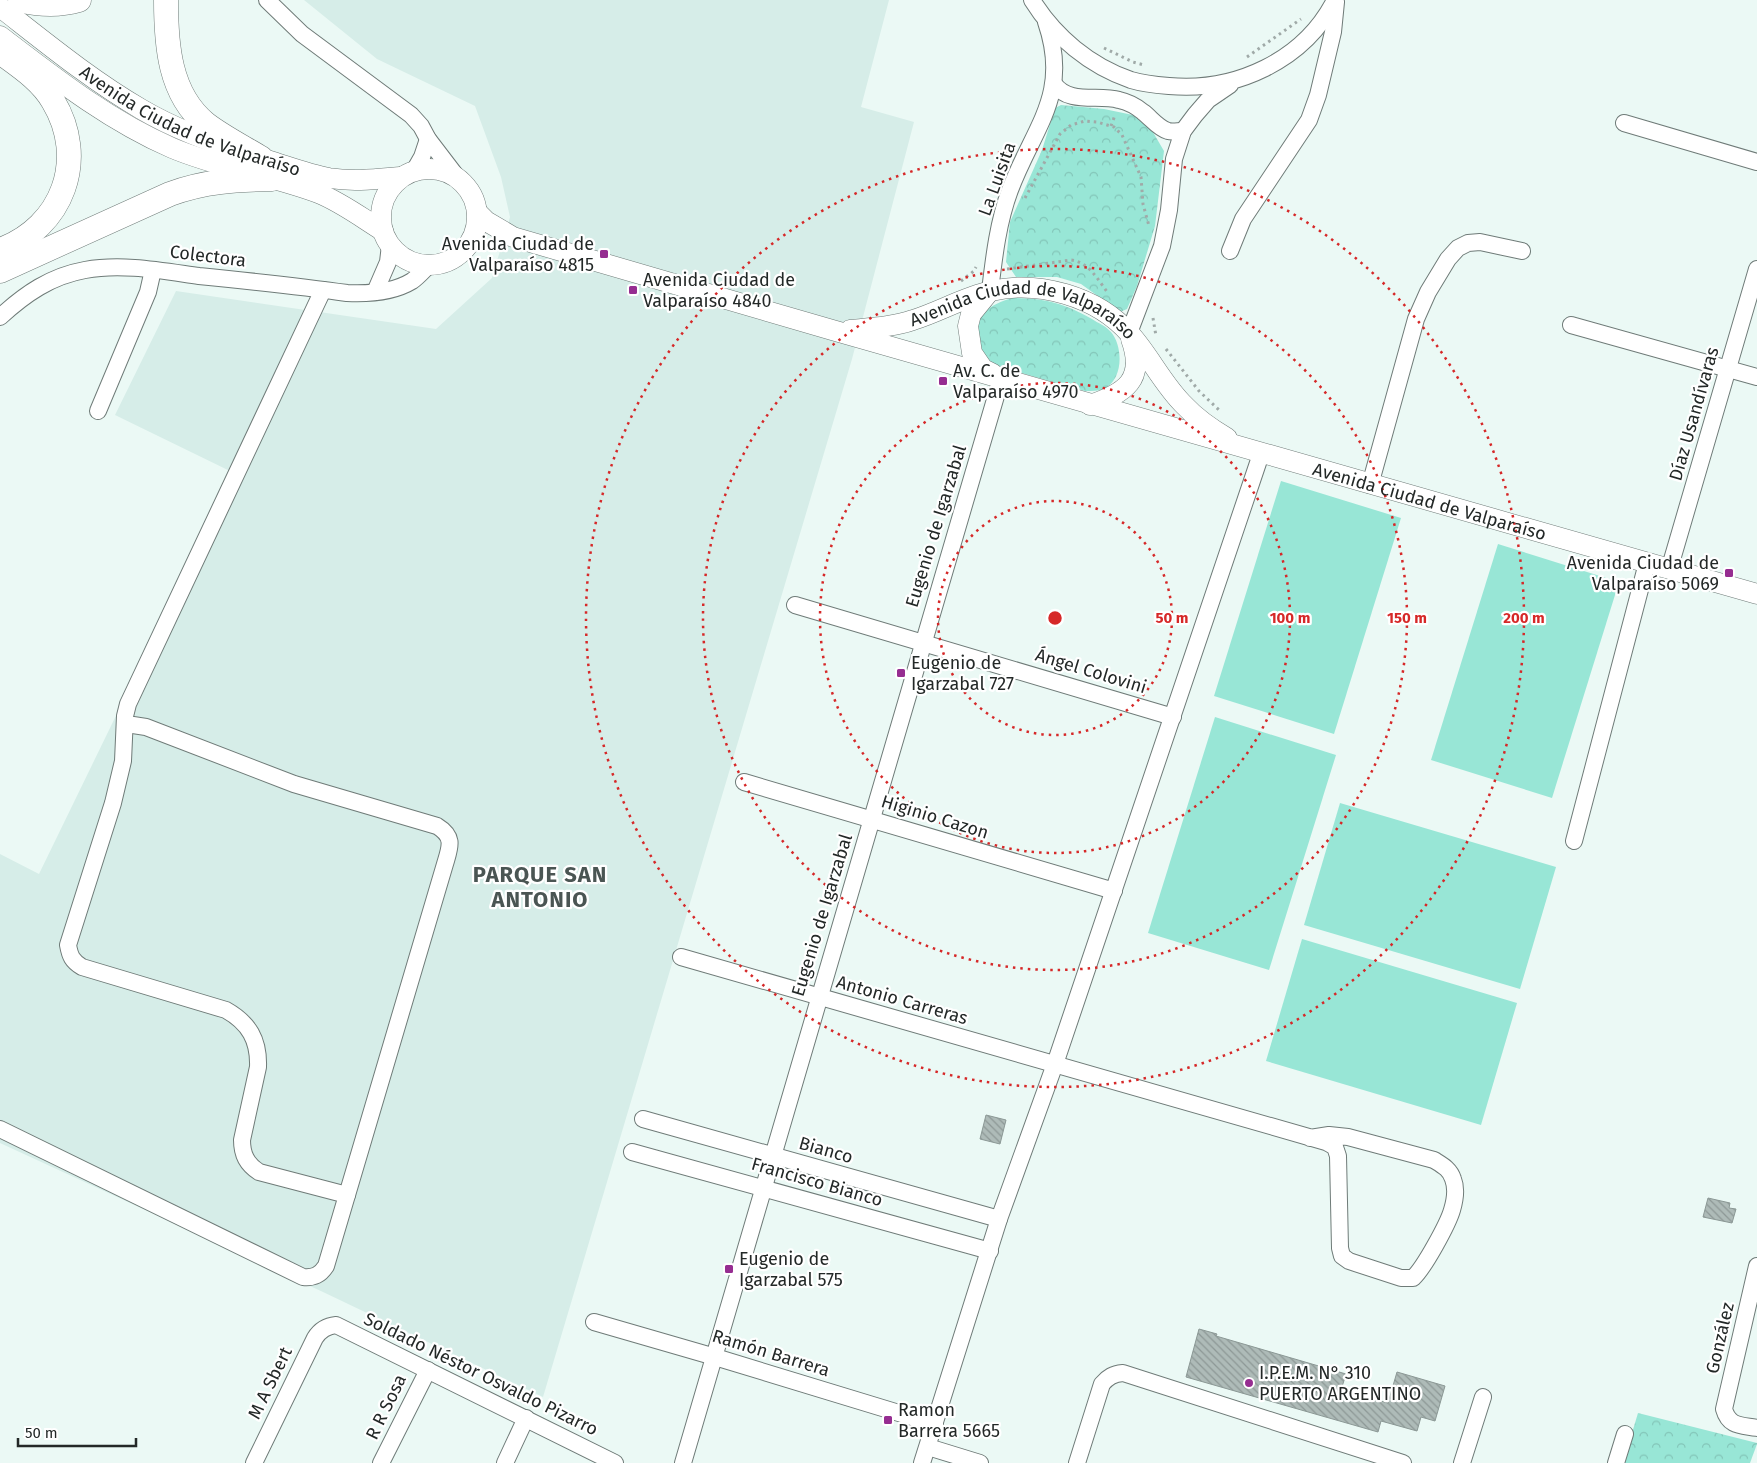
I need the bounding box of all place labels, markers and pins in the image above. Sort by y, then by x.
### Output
place label: Avenida Ciudad de Valparaíso 4815 [442,233,594,276]
marker: Avenida Ciudad de Valparaíso 4815 [598,248,610,260]
place label: Avenida Ciudad de Valparaíso 4840 [643,269,795,312]
marker: Avenida Ciudad de Valparaíso 4840 [627,284,639,296]
place label: Av. C. de Valparaíso 4970 [953,360,1079,403]
marker: Av. C. de Valparaíso 4970 [937,375,949,387]
place label: Avenida Ciudad de Valparaíso 5069 [1567,552,1719,595]
marker: Avenida Ciudad de Valparaíso 5069 [1723,567,1735,579]
centre of rings [1046,609,1064,627]
place label: Eugenio de Igarzabal 727 [911,652,1014,695]
marker: Eugenio de Igarzabal 727 [895,667,907,679]
place label: Eugenio de Igarzabal 575 [739,1248,843,1291]
marker: Eugenio de Igarzabal 575 [723,1263,735,1275]
place label: I.P.E.M. N° 310 PUERTO ARGENTINO [1259,1362,1421,1405]
marker: I.P.E.M. N° 310 PUERTO ARGENTINO [1243,1377,1255,1389]
place label: Ramon Barrera 5665 [898,1399,1000,1442]
marker: Ramon Barrera 5665 [882,1414,894,1426]

